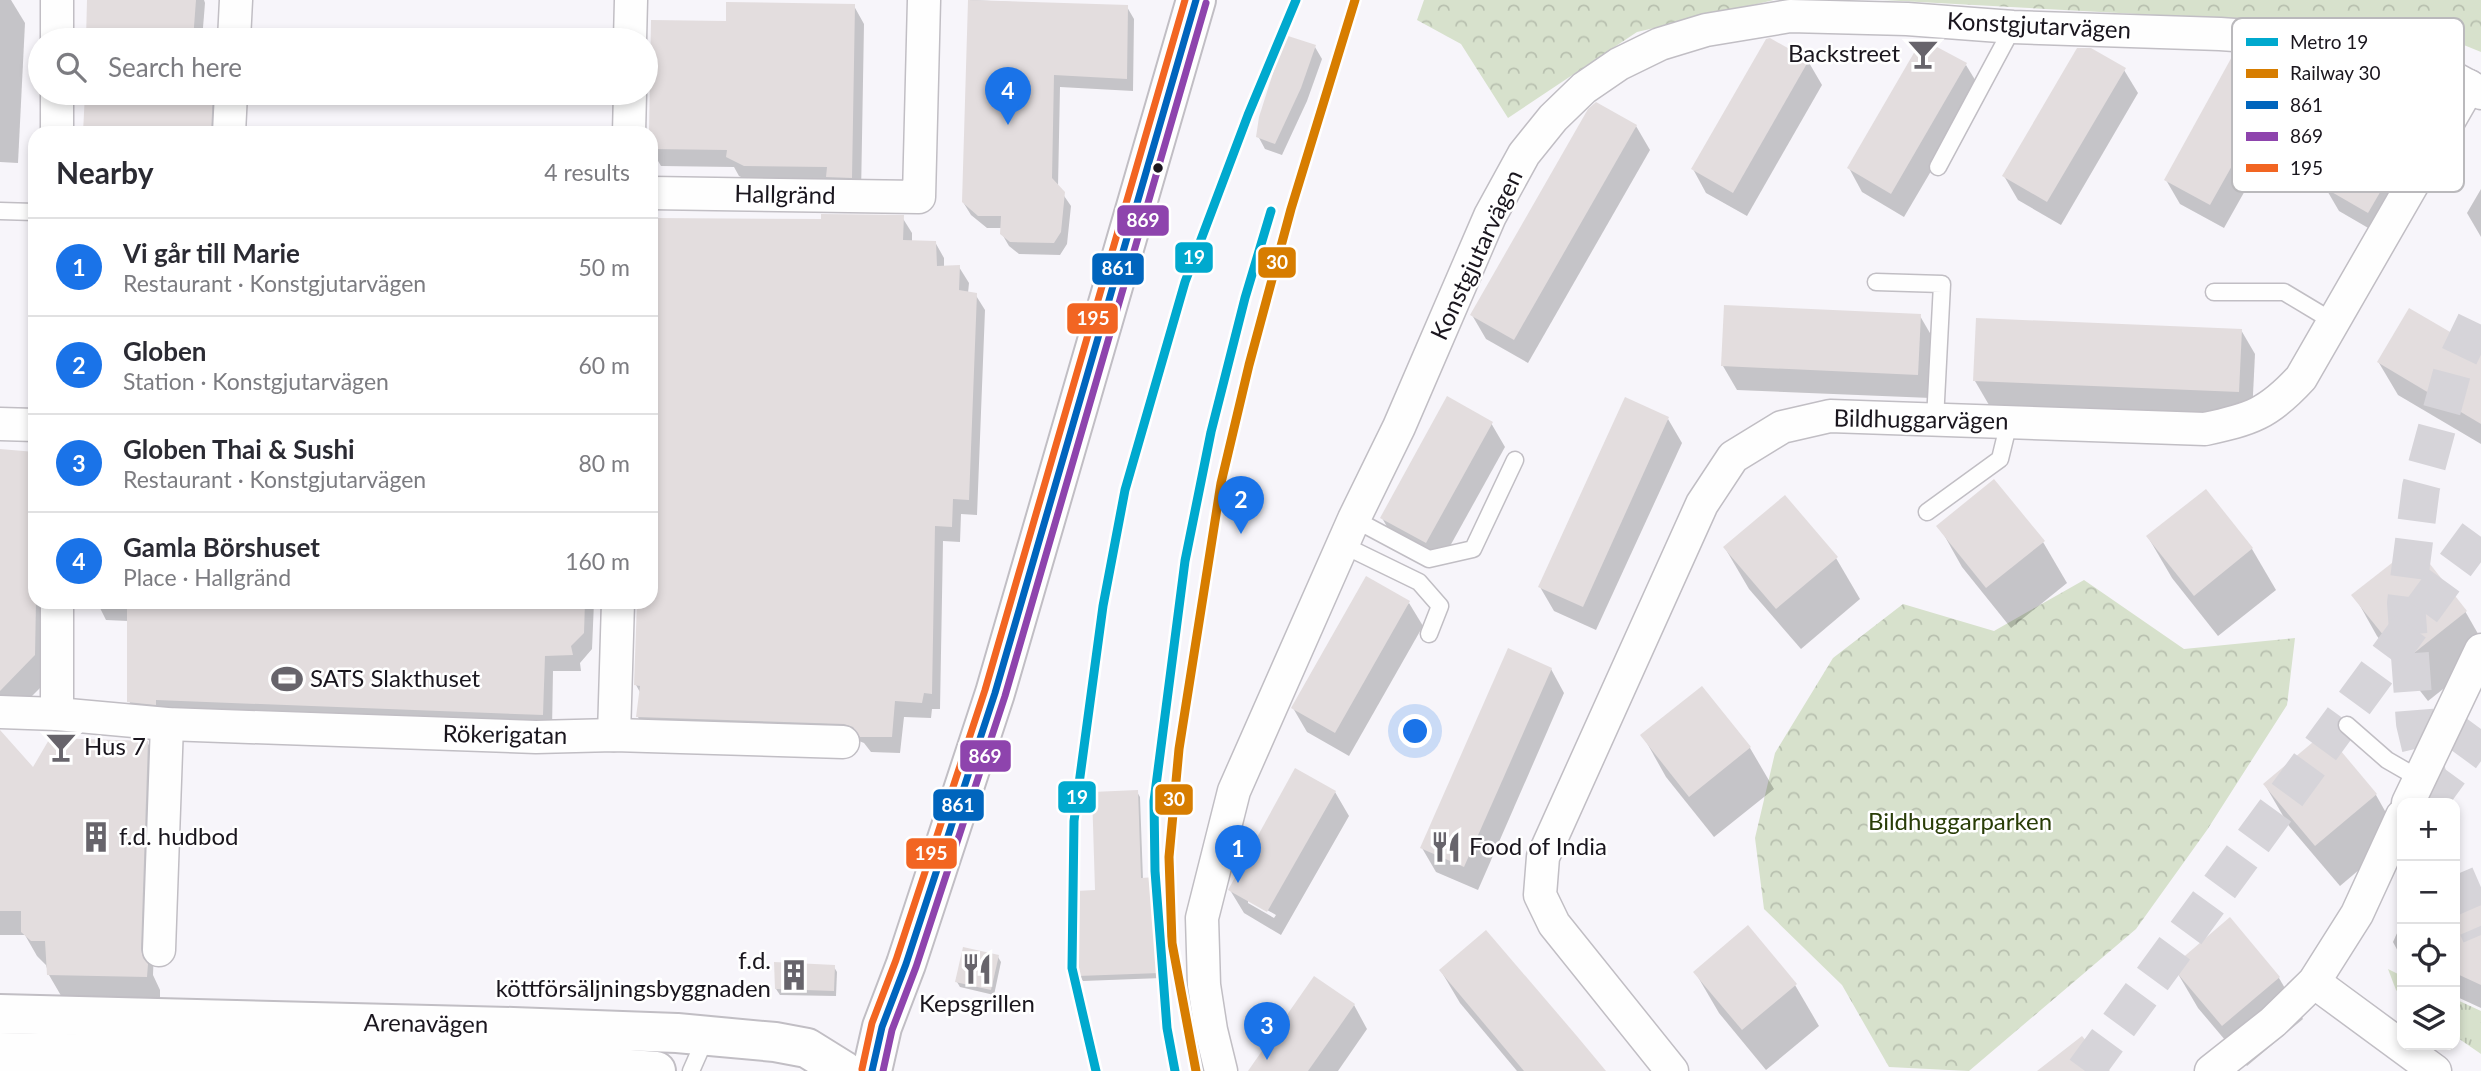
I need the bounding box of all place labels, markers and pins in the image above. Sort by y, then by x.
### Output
bar icon: Backstreet [1906,37,1940,71]
place label: Backstreet [1788,38,1900,67]
pin: 4 [985,67,1031,125]
unlabelled marker [1151,161,1165,175]
pin: 2 [1218,476,1264,534]
sports icon: SATS Slakthuset [270,662,304,696]
place label: SATS Slakthuset [310,663,480,692]
bar icon: Hus 7 [44,730,78,764]
place label: Hus 7 [84,731,146,760]
building icon: f.d. hudbod [79,820,113,854]
place label: f.d. hudbod [119,821,238,850]
pin: 1 [1215,825,1261,883]
restaurant icon: Food of India [1429,830,1463,864]
place label: Food of India [1469,831,1607,860]
place label: f.d. köttförsäljningsbyggnaden [496,945,771,1002]
restaurant icon: Kepsgrillen [960,952,994,986]
building icon: f.d. köttförsäljningsbyggnaden [777,958,811,992]
place label: Kepsgrillen [919,988,1035,1017]
pin: 3 [1244,1002,1290,1060]

